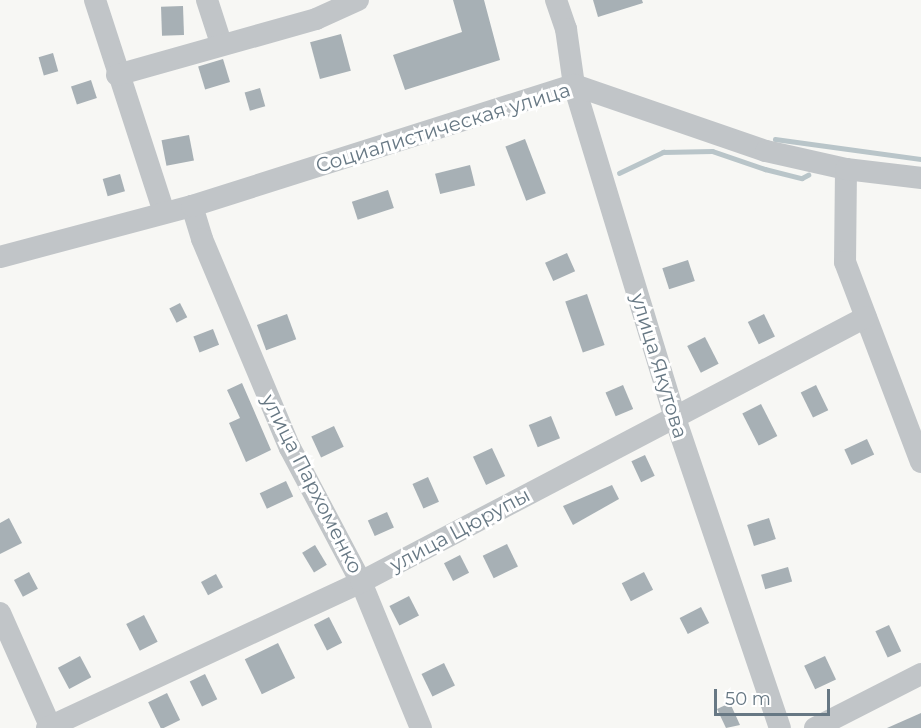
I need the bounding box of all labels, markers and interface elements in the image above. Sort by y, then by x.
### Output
street label: Социалистическая улица [313,78,573,178]
street label: улица Якутова [626,291,692,441]
street label: улица Пархоменко [256,390,368,578]
street label: улица Цюрупы [386,483,534,577]
scale bar [717,677,832,715]
text: 50 m [725,688,771,710]

